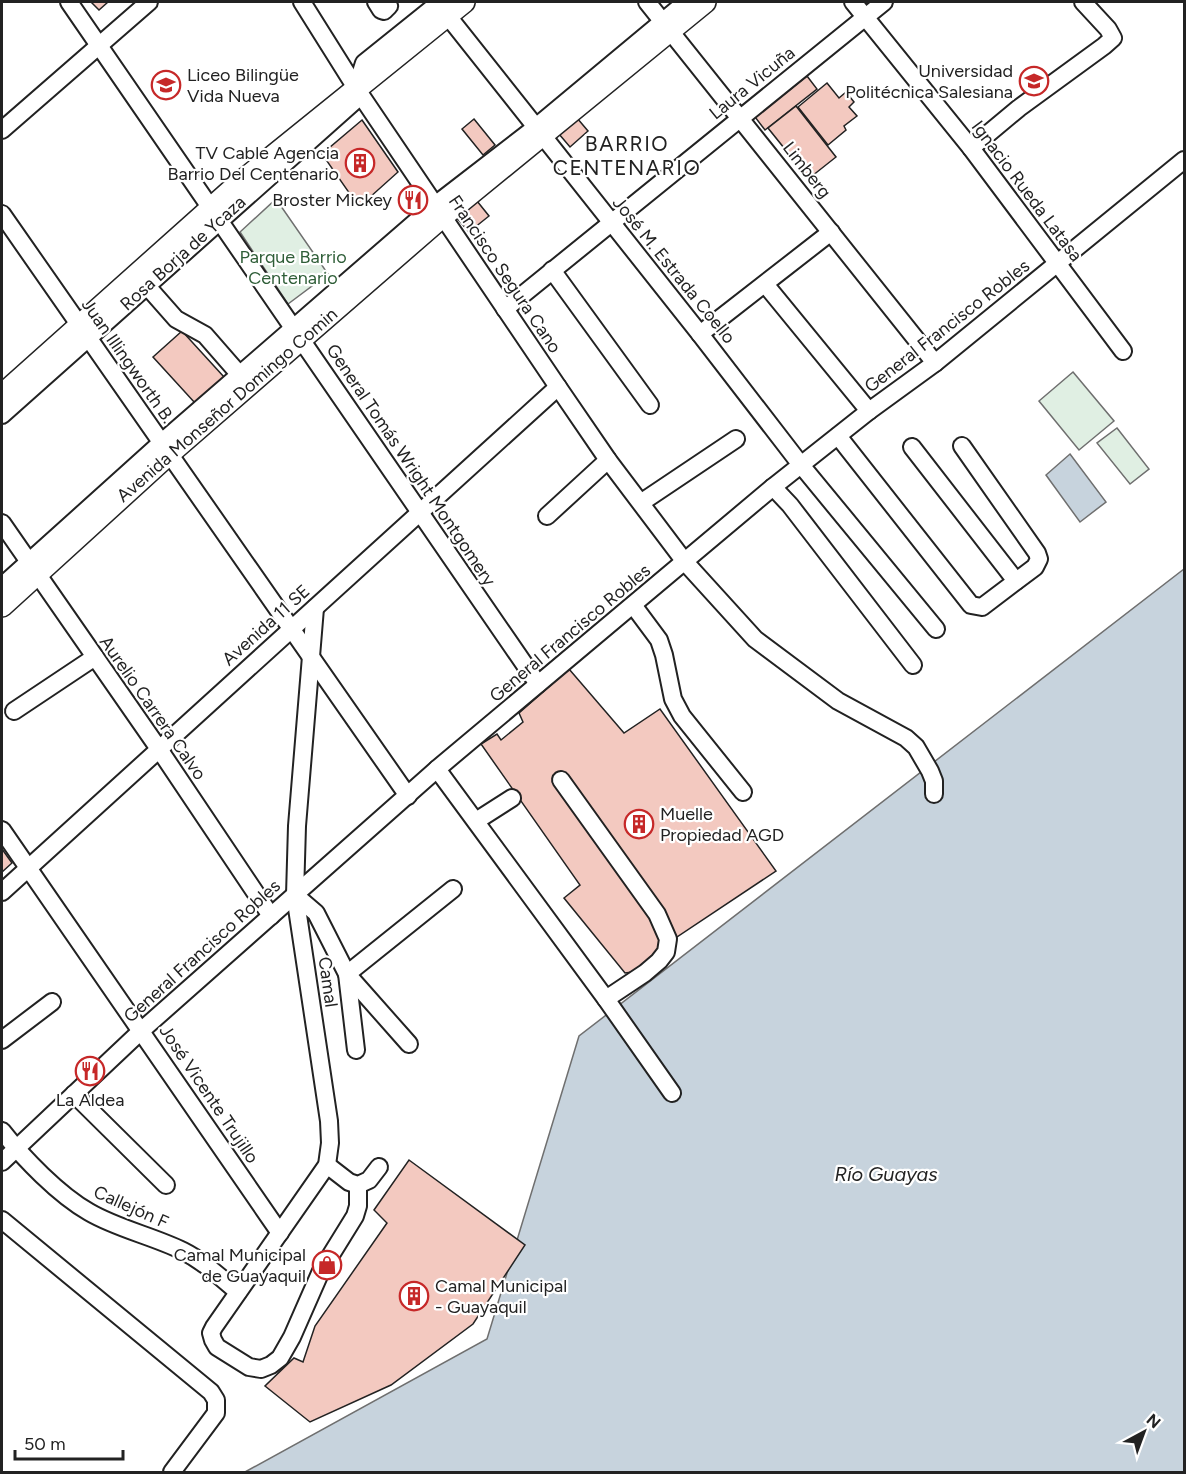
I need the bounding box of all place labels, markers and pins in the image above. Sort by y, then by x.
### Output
place label: Universidad Politécnica Salesiana [845,60,1013,103]
place label: Liceo Bilingüe Vida Nueva [187,64,299,107]
school or university icon: Universidad Politécnica Salesiana [1018,65,1050,97]
school or university icon: Liceo Bilingüe Vida Nueva [150,69,182,101]
place label: TV Cable Agencia Barrio Del Centenario [168,142,339,185]
building icon: TV Cable Agencia Barrio Del Centenario [344,147,376,179]
restaurant icon: Broster Mickey [397,184,429,216]
place label: Broster Mickey [272,189,393,211]
place label: Muelle Propiedad AGD [660,803,784,846]
building icon: Muelle Propiedad AGD [623,808,655,840]
restaurant icon: La Aldea [74,1055,106,1087]
place label: La Aldea [56,1089,124,1111]
place label: Camal Municipal de Guayaquil [174,1244,306,1287]
shop icon: Camal Municipal de Guayaquil [311,1249,343,1281]
place label: Camal Municipal - Guayaquil [435,1275,567,1318]
building icon: Camal Municipal - Guayaquil [398,1280,430,1312]

